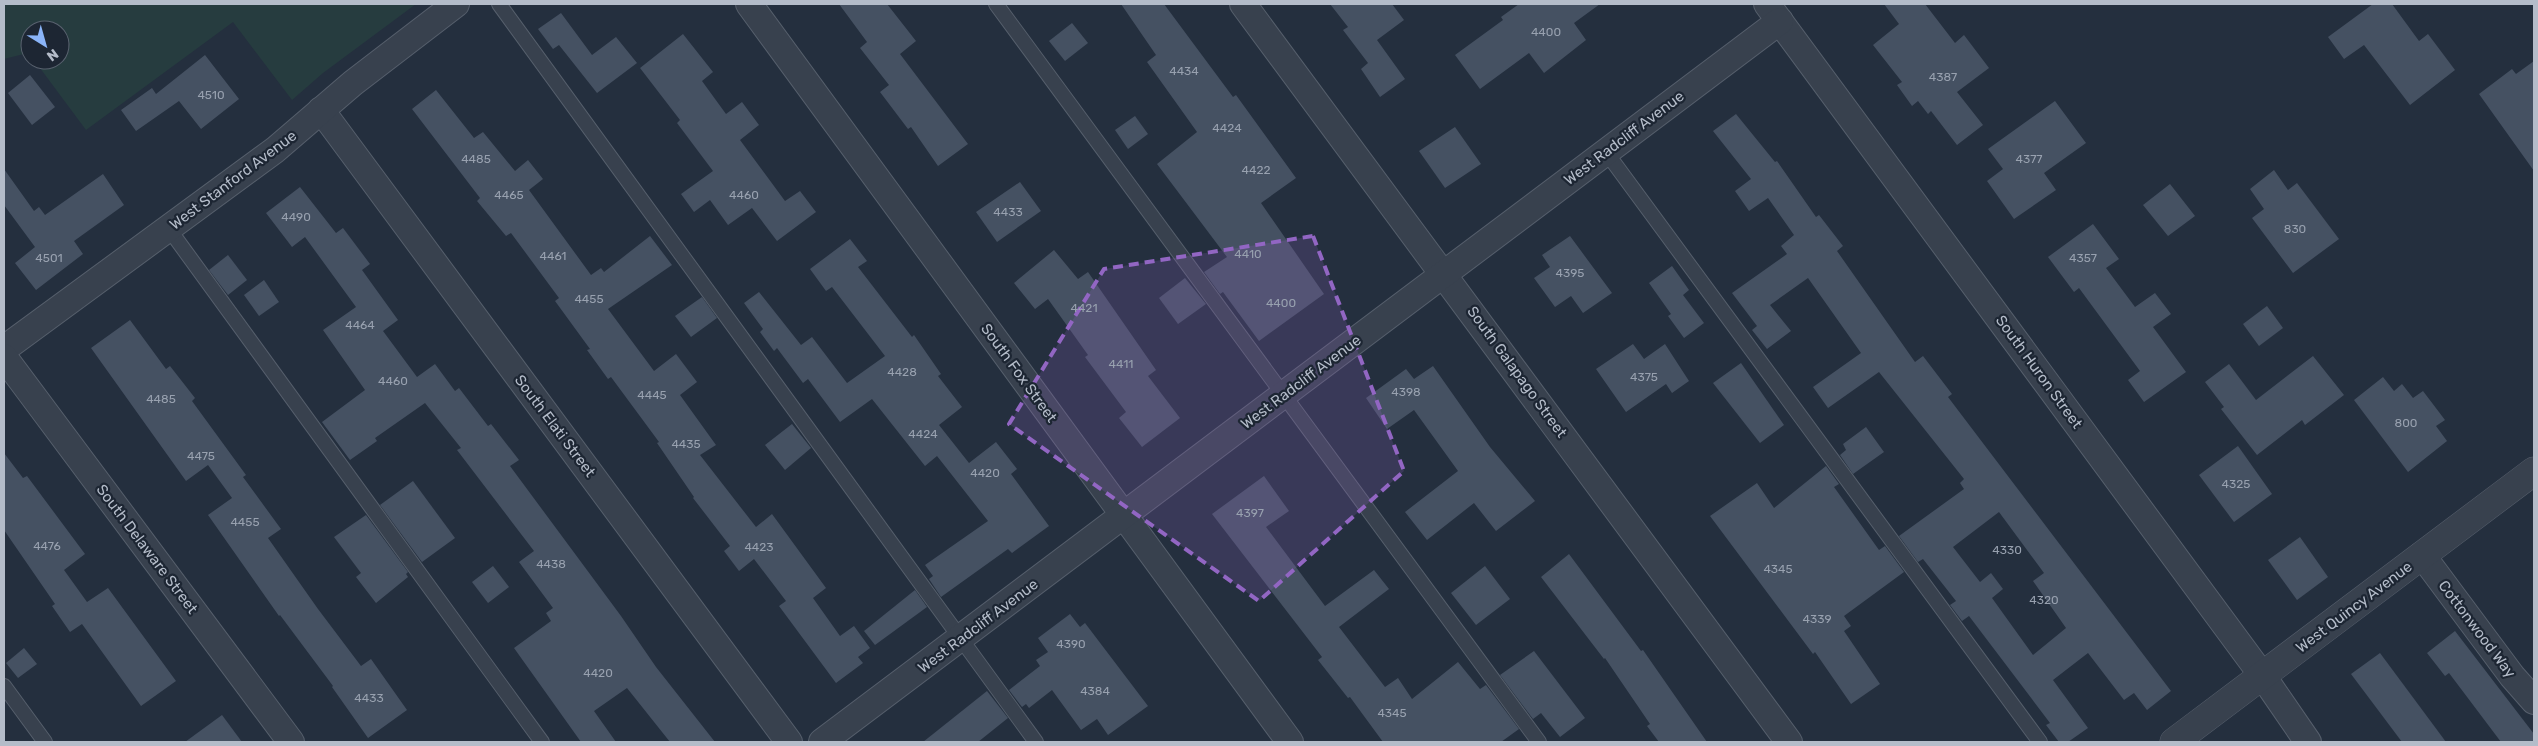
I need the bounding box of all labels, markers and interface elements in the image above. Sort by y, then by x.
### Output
north arrow [20,20,70,70]
house number: 4400 [1531,25,1561,39]
text: N [43,45,62,65]
house number: 4434 [1169,64,1199,78]
house number: 4387 [1929,70,1957,84]
street label: West Radcliff Avenue [1560,87,1688,189]
house number: 4510 [197,88,225,102]
house number: 4424 [1212,121,1242,135]
street label: West Stanford Avenue [166,126,300,234]
house number: 4485 [461,152,491,166]
house number: 4377 [2016,152,2042,166]
house number: 4422 [1242,163,1271,177]
house number: 4465 [494,188,524,202]
house number: 4460 [729,188,759,202]
house number: 4433 [993,205,1023,219]
house number: 4490 [281,210,311,224]
house number: 830 [2284,222,2306,236]
house number: 4410 [1234,247,1262,261]
house number: 4461 [540,249,567,263]
house number: 4501 [35,251,63,265]
house number: 4357 [2069,251,2097,265]
house number: 4395 [1556,266,1584,280]
house number: 4455 [574,292,604,306]
house number: 4400 [1266,296,1296,310]
house number: 4421 [1070,301,1098,315]
street label: South Galapago Street [1463,303,1571,441]
street label: South Huron Street [1992,312,2086,432]
house number: 4464 [345,318,375,332]
street label: South Fox Street [977,320,1061,426]
street label: West Radcliff Avenue [1237,331,1365,433]
house number: 4411 [1109,357,1133,371]
house number: 4428 [887,365,917,379]
house number: 4375 [1630,370,1658,384]
street label: South Elati Street [511,371,599,481]
house number: 4460 [378,374,408,388]
house number: 4398 [1391,385,1421,399]
house number: 4445 [637,388,667,402]
house number: 4485 [146,392,176,406]
house number: 800 [2395,416,2417,430]
house number: 4424 [908,427,938,441]
house number: 4435 [671,437,701,451]
house number: 4475 [187,449,215,463]
house number: 4420 [970,466,1000,480]
house number: 4325 [2222,477,2250,491]
street label: South Delaware Street [92,481,202,617]
house number: 4397 [1236,506,1264,520]
house number: 4455 [230,515,260,529]
house number: 4476 [33,539,61,553]
house number: 4423 [744,540,774,554]
house number: 4330 [1992,543,2022,557]
house number: 4438 [536,557,566,571]
street label: West Quincy Avenue [2292,557,2416,657]
house number: 4345 [1763,562,1793,576]
street label: West Radcliff Avenue [914,575,1042,677]
street label: Cottonwood Way [2435,577,2519,681]
house number: 4320 [2029,593,2059,607]
house number: 4339 [1803,612,1832,626]
house number: 4390 [1056,637,1086,651]
house number: 4420 [583,666,613,680]
house number: 4384 [1080,684,1110,698]
house number: 4433 [354,691,384,705]
house number: 4345 [1377,706,1407,720]

